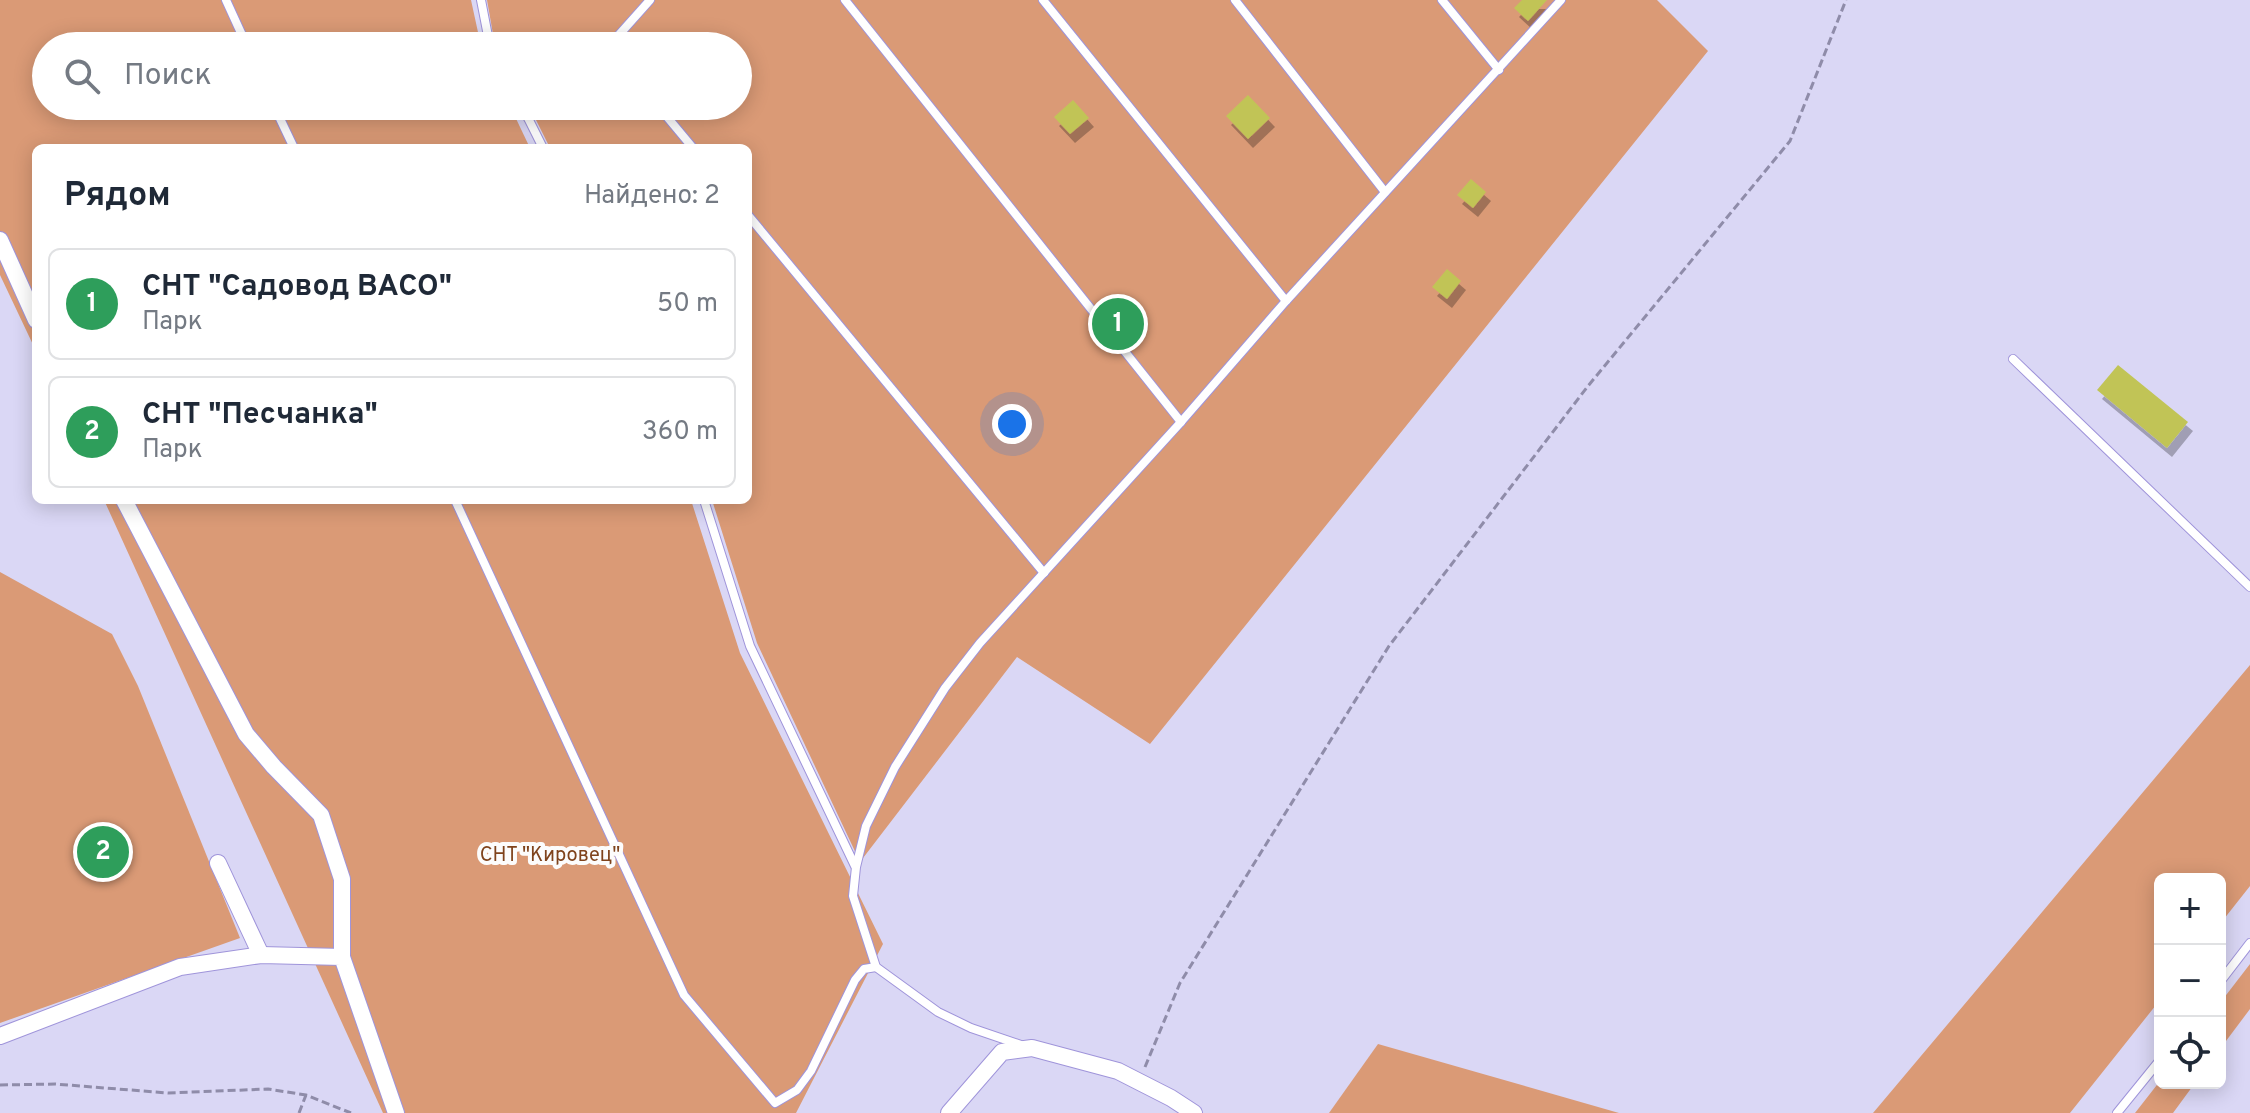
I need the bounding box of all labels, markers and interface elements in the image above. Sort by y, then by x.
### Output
search box [32,32,752,120]
icon: search [60,54,104,98]
text: Поиск [124,58,212,95]
text: Рядом [64,175,171,218]
text: Найдено: 2 [584,180,720,213]
text: СНТ "Садовод ВАСО" [142,269,452,306]
text: 1 [87,288,97,321]
text: 50 m [657,288,718,321]
pin: 1 [1092,294,1144,354]
text: Парк [142,306,203,339]
text: СНТ "Песчанка" [142,397,378,434]
your location [992,404,1032,444]
text: 2 [84,416,100,449]
text: 360 m [642,416,718,449]
text: Парк [142,434,203,467]
pin: 2 [77,822,129,882]
park label: СНТ "Кировец" [480,843,620,869]
map controls [2154,873,2226,1089]
button: + [2154,873,2226,945]
button: − [2154,945,2226,1017]
button: locate [2154,1017,2226,1089]

